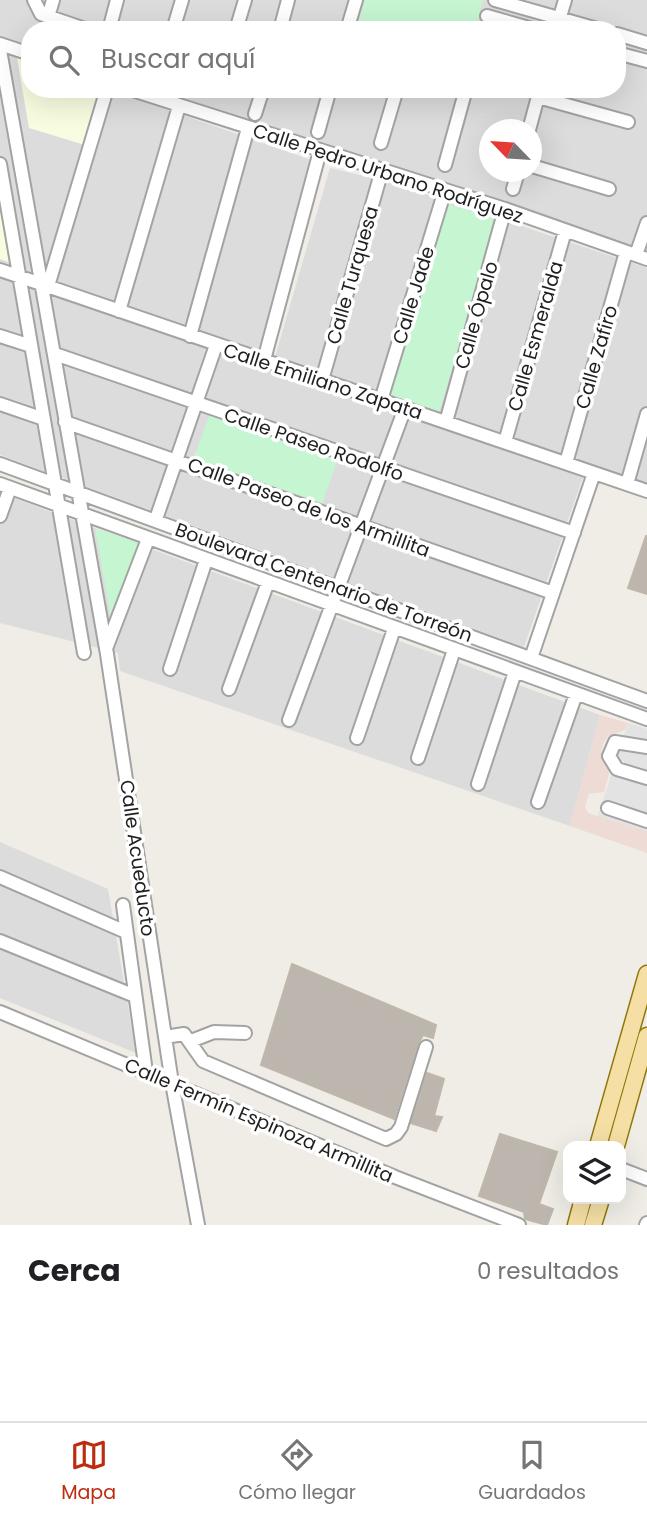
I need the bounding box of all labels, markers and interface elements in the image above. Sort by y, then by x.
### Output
search box [21,21,626,98]
icon: search [45,41,83,79]
text: Buscar aquí [101,41,255,77]
street label: Calle Pedro Urbano Rodríguez [249,117,526,230]
north arrow [479,119,542,182]
street label: Calle Turquesa [320,203,385,347]
street label: Calle Jade [386,243,441,348]
street label: Calle Ópalo [448,258,505,372]
street label: Calle Esmeralda [501,258,570,414]
street label: Calle Zafiro [569,302,624,412]
street label: Calle Emiliano Zapata [220,337,426,426]
street label: Calle Paseo Rodolfo [220,401,407,488]
street label: Calle Paseo de los Armillita [184,451,434,564]
street label: Boulevard Centenario de Torreón [171,516,476,649]
street label: Calle Acueducto [113,778,162,938]
street label: Calle Fermín Espinoza Armillita [120,1051,397,1189]
map controls [563,1141,626,1204]
button: layers [563,1141,626,1204]
text: Cerca [28,1249,121,1292]
text: 0 resultados [477,1255,619,1287]
tab: Mapa [61,1436,116,1507]
tab: Cómo llegar [238,1436,356,1507]
tab: Guardados [478,1436,586,1507]

